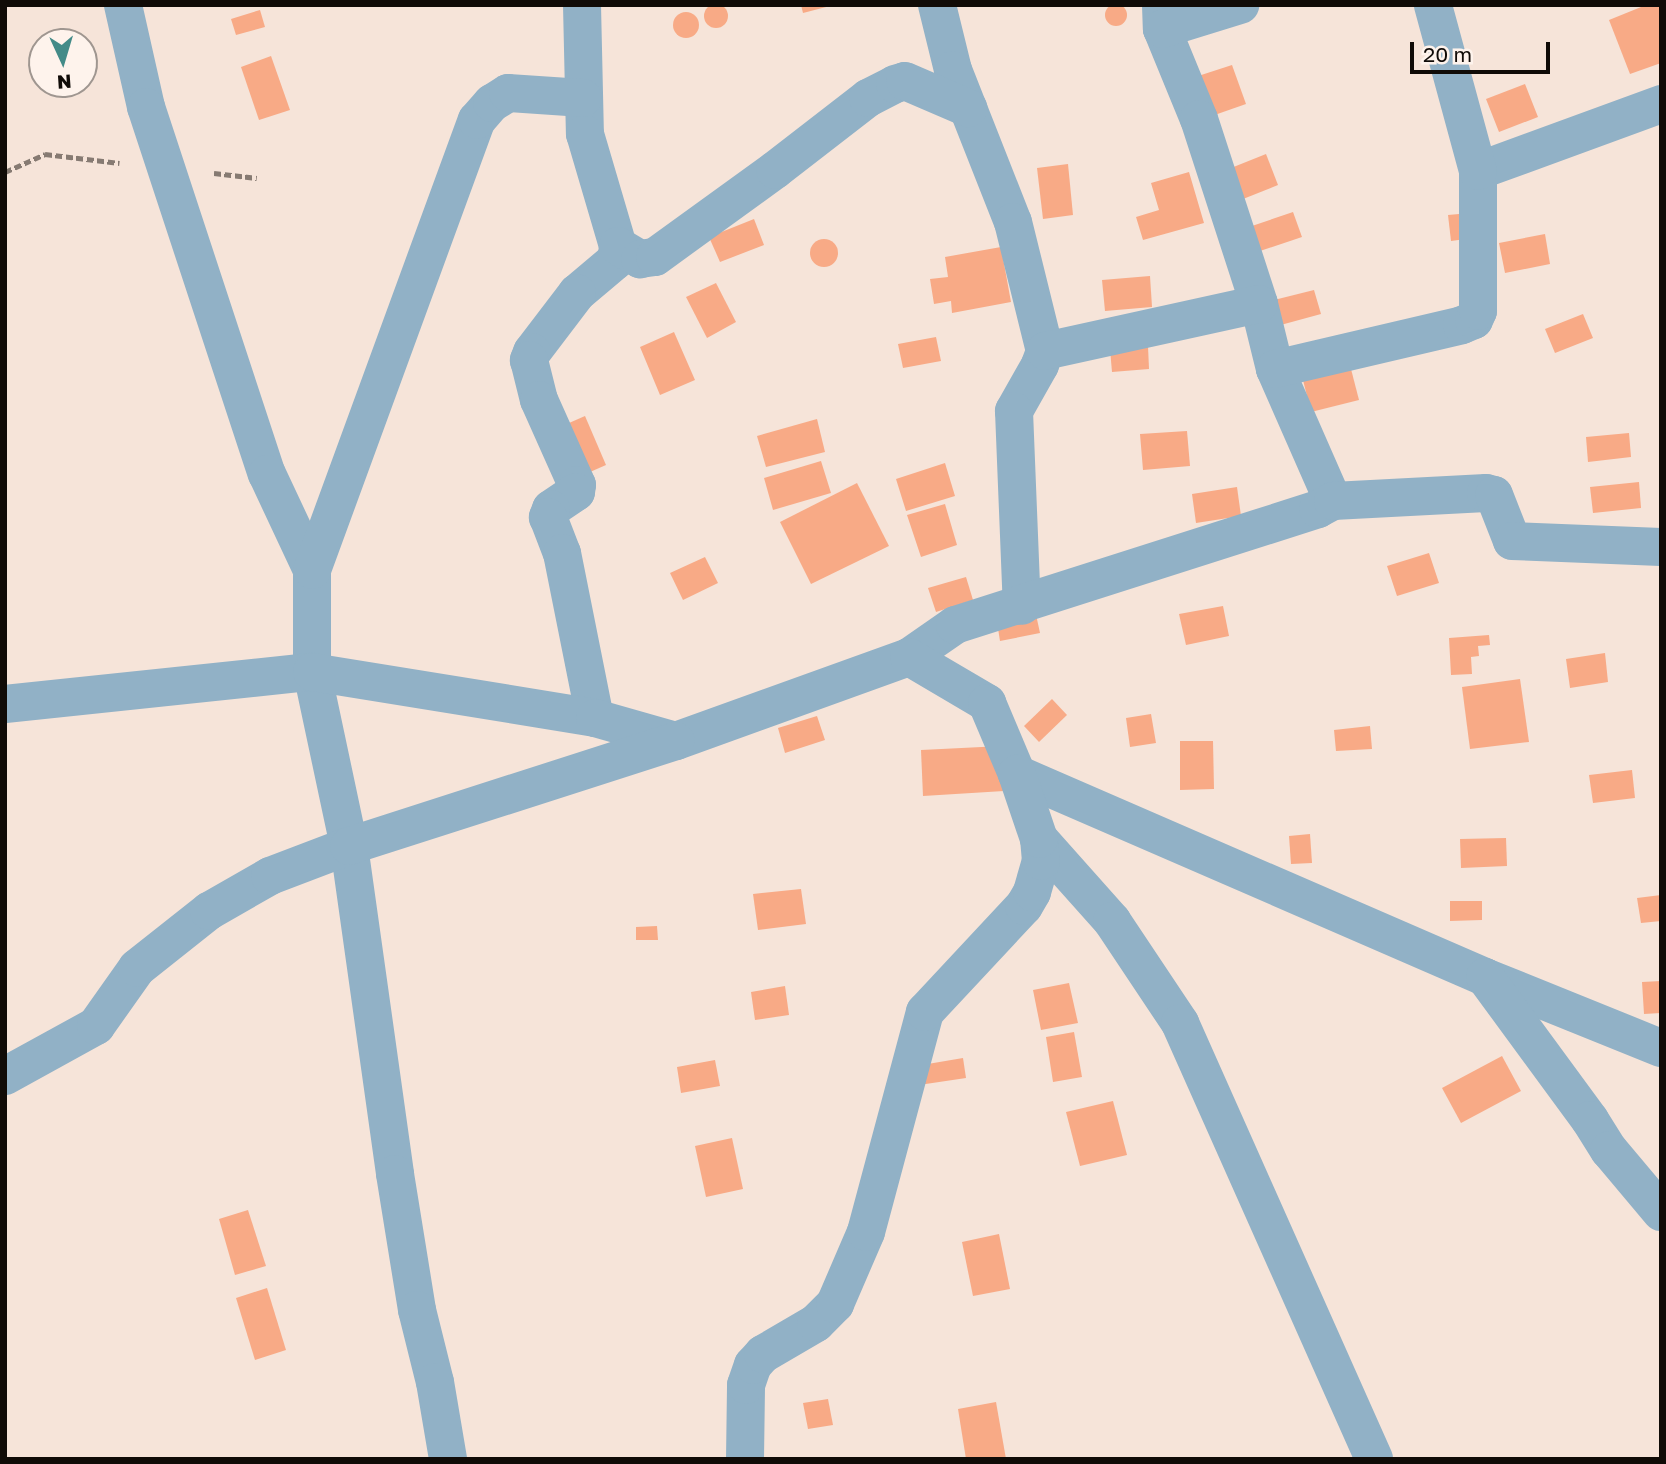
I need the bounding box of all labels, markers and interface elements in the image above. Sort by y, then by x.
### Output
north arrow [28,28,98,98]
scale bar [1414,28,1554,72]
text: 20 m [1423,41,1472,67]
text: N [56,70,72,94]

